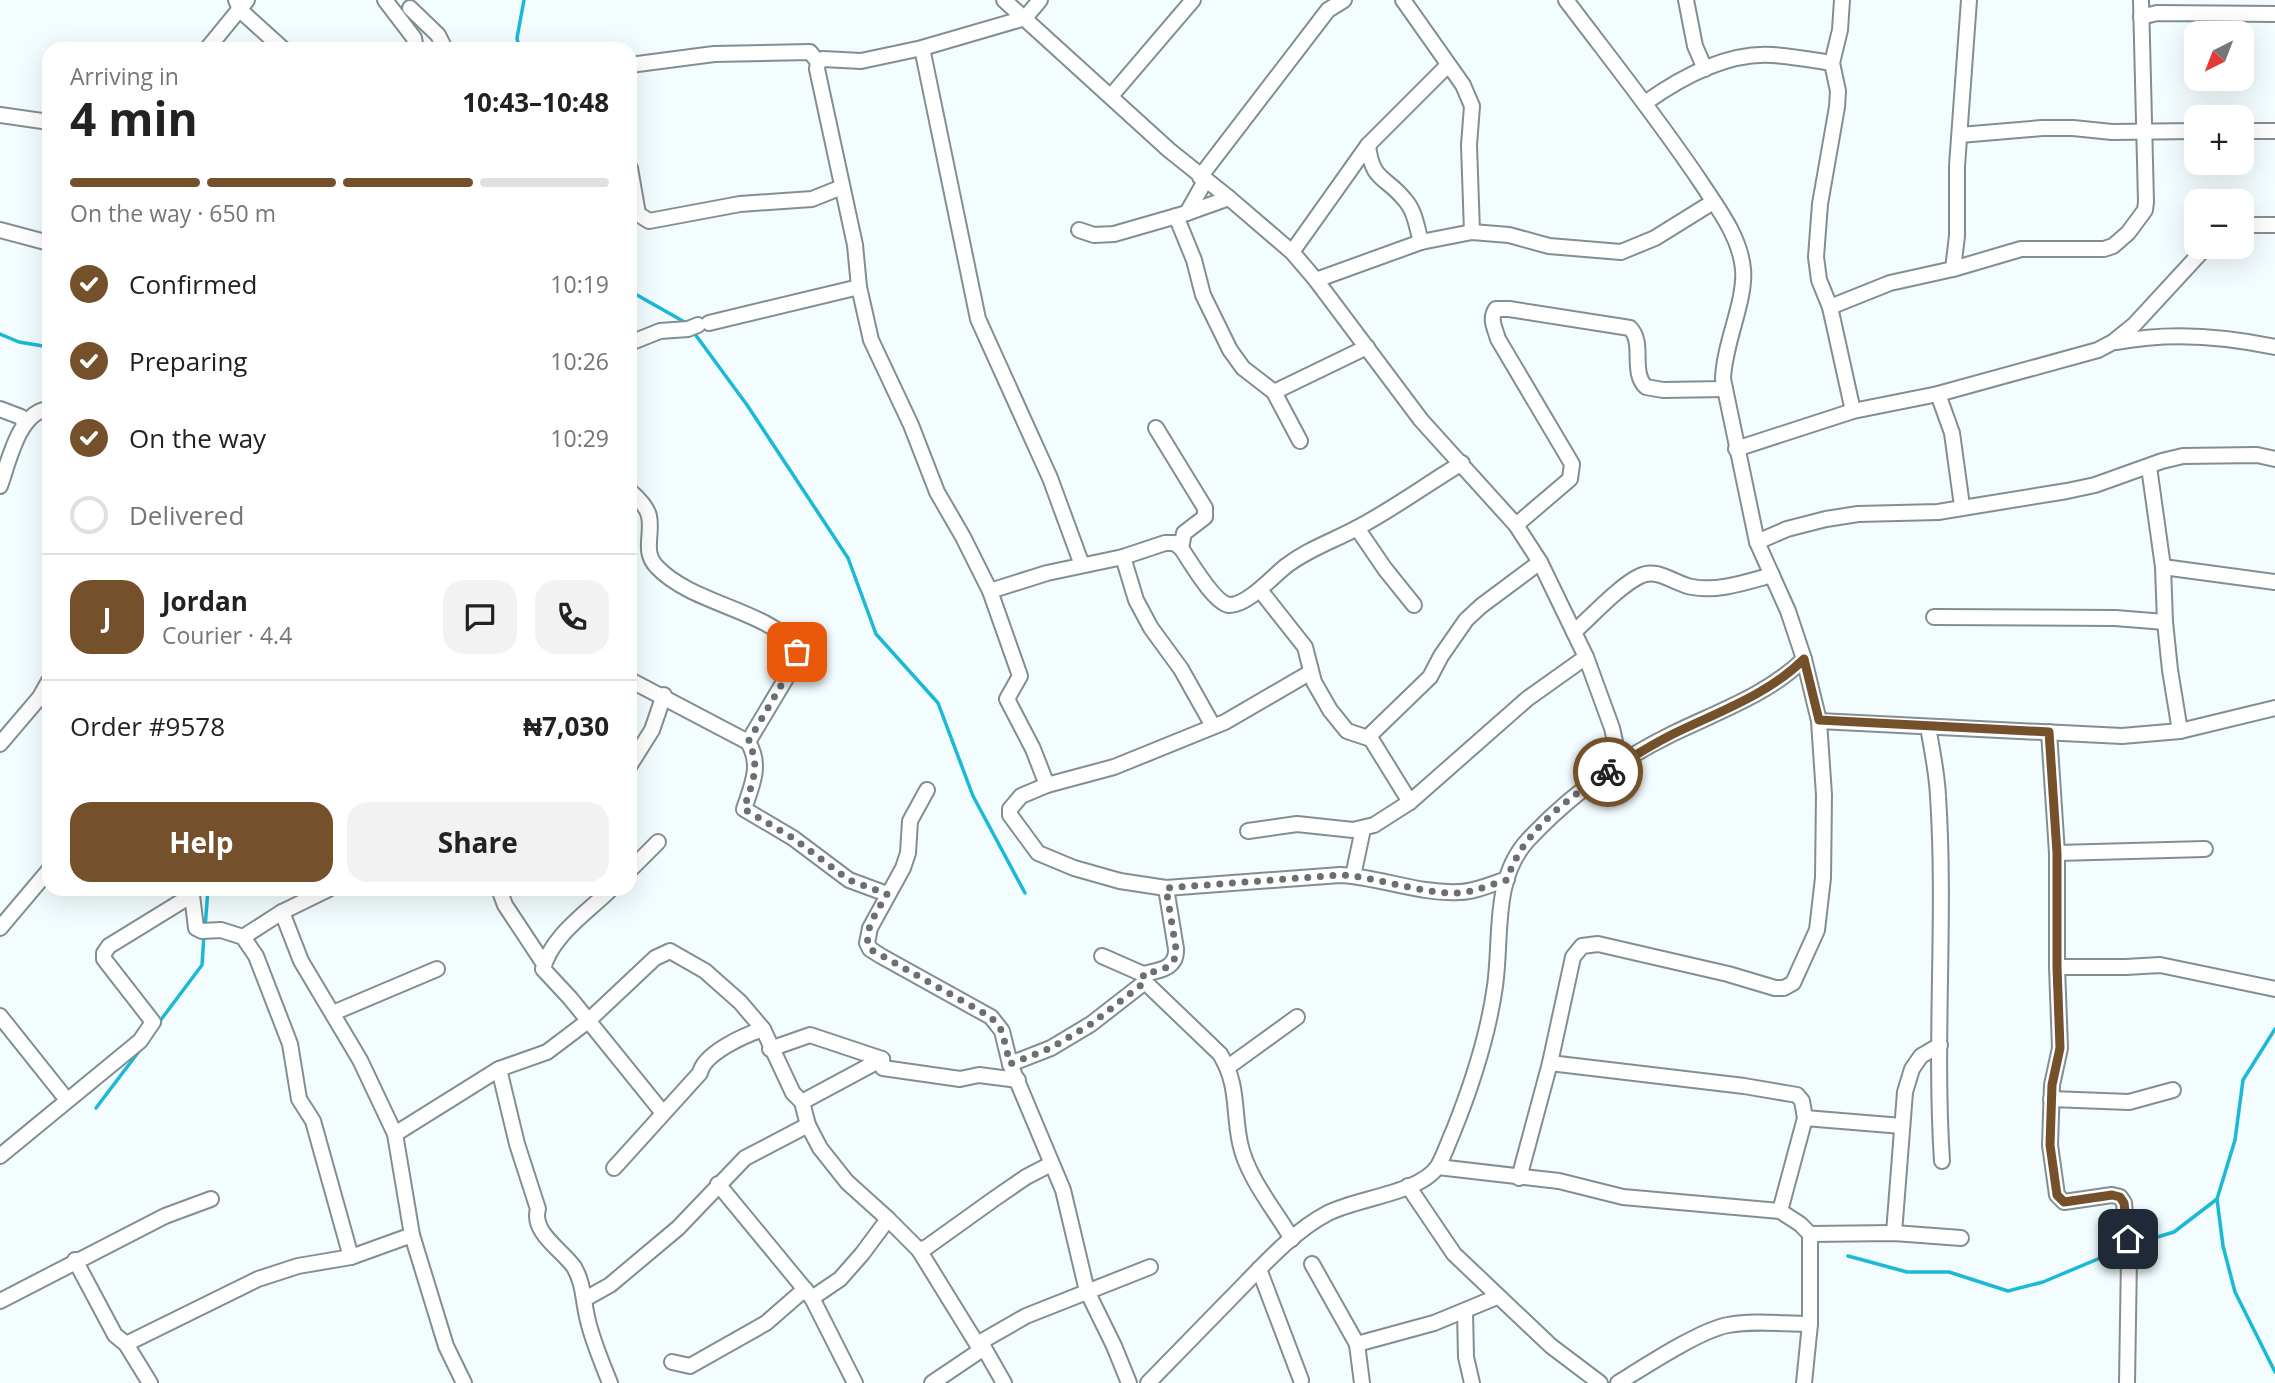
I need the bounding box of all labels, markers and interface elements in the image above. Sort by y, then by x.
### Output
north arrow [2184,21,2254,91]
map controls [2184,21,2254,259]
text: Arriving in [70,60,179,92]
text: 10:43–10:48 [462,84,609,120]
text: 4 min [70,87,198,149]
button: + [2184,105,2254,175]
button: − [2184,189,2254,259]
text: On the way · 650 m [70,197,276,229]
icon: check [70,265,108,303]
text: Confirmed [129,266,257,302]
text: 10:19 [550,268,609,300]
icon: check [70,342,108,380]
text: Preparing [129,343,247,379]
text: 10:26 [550,345,609,377]
icon: check [70,419,108,457]
text: On the way [129,420,266,456]
text: 10:29 [550,422,609,454]
text: Delivered [129,497,244,533]
button: chat [443,580,517,654]
button: phone [535,580,609,654]
text: Jordan [162,583,248,619]
text: J [103,599,111,635]
text: Courier · 4.4 [162,619,292,651]
pin [767,622,827,682]
icon: bag [778,633,816,671]
text: Order #9578 [70,708,225,744]
text: ₦7,030 [523,708,609,744]
courier [1573,737,1643,807]
icon: bike [1589,753,1627,791]
button: Help [70,802,333,882]
button: Share [347,802,609,882]
pin [2098,1209,2158,1269]
icon: home [2109,1220,2147,1258]

